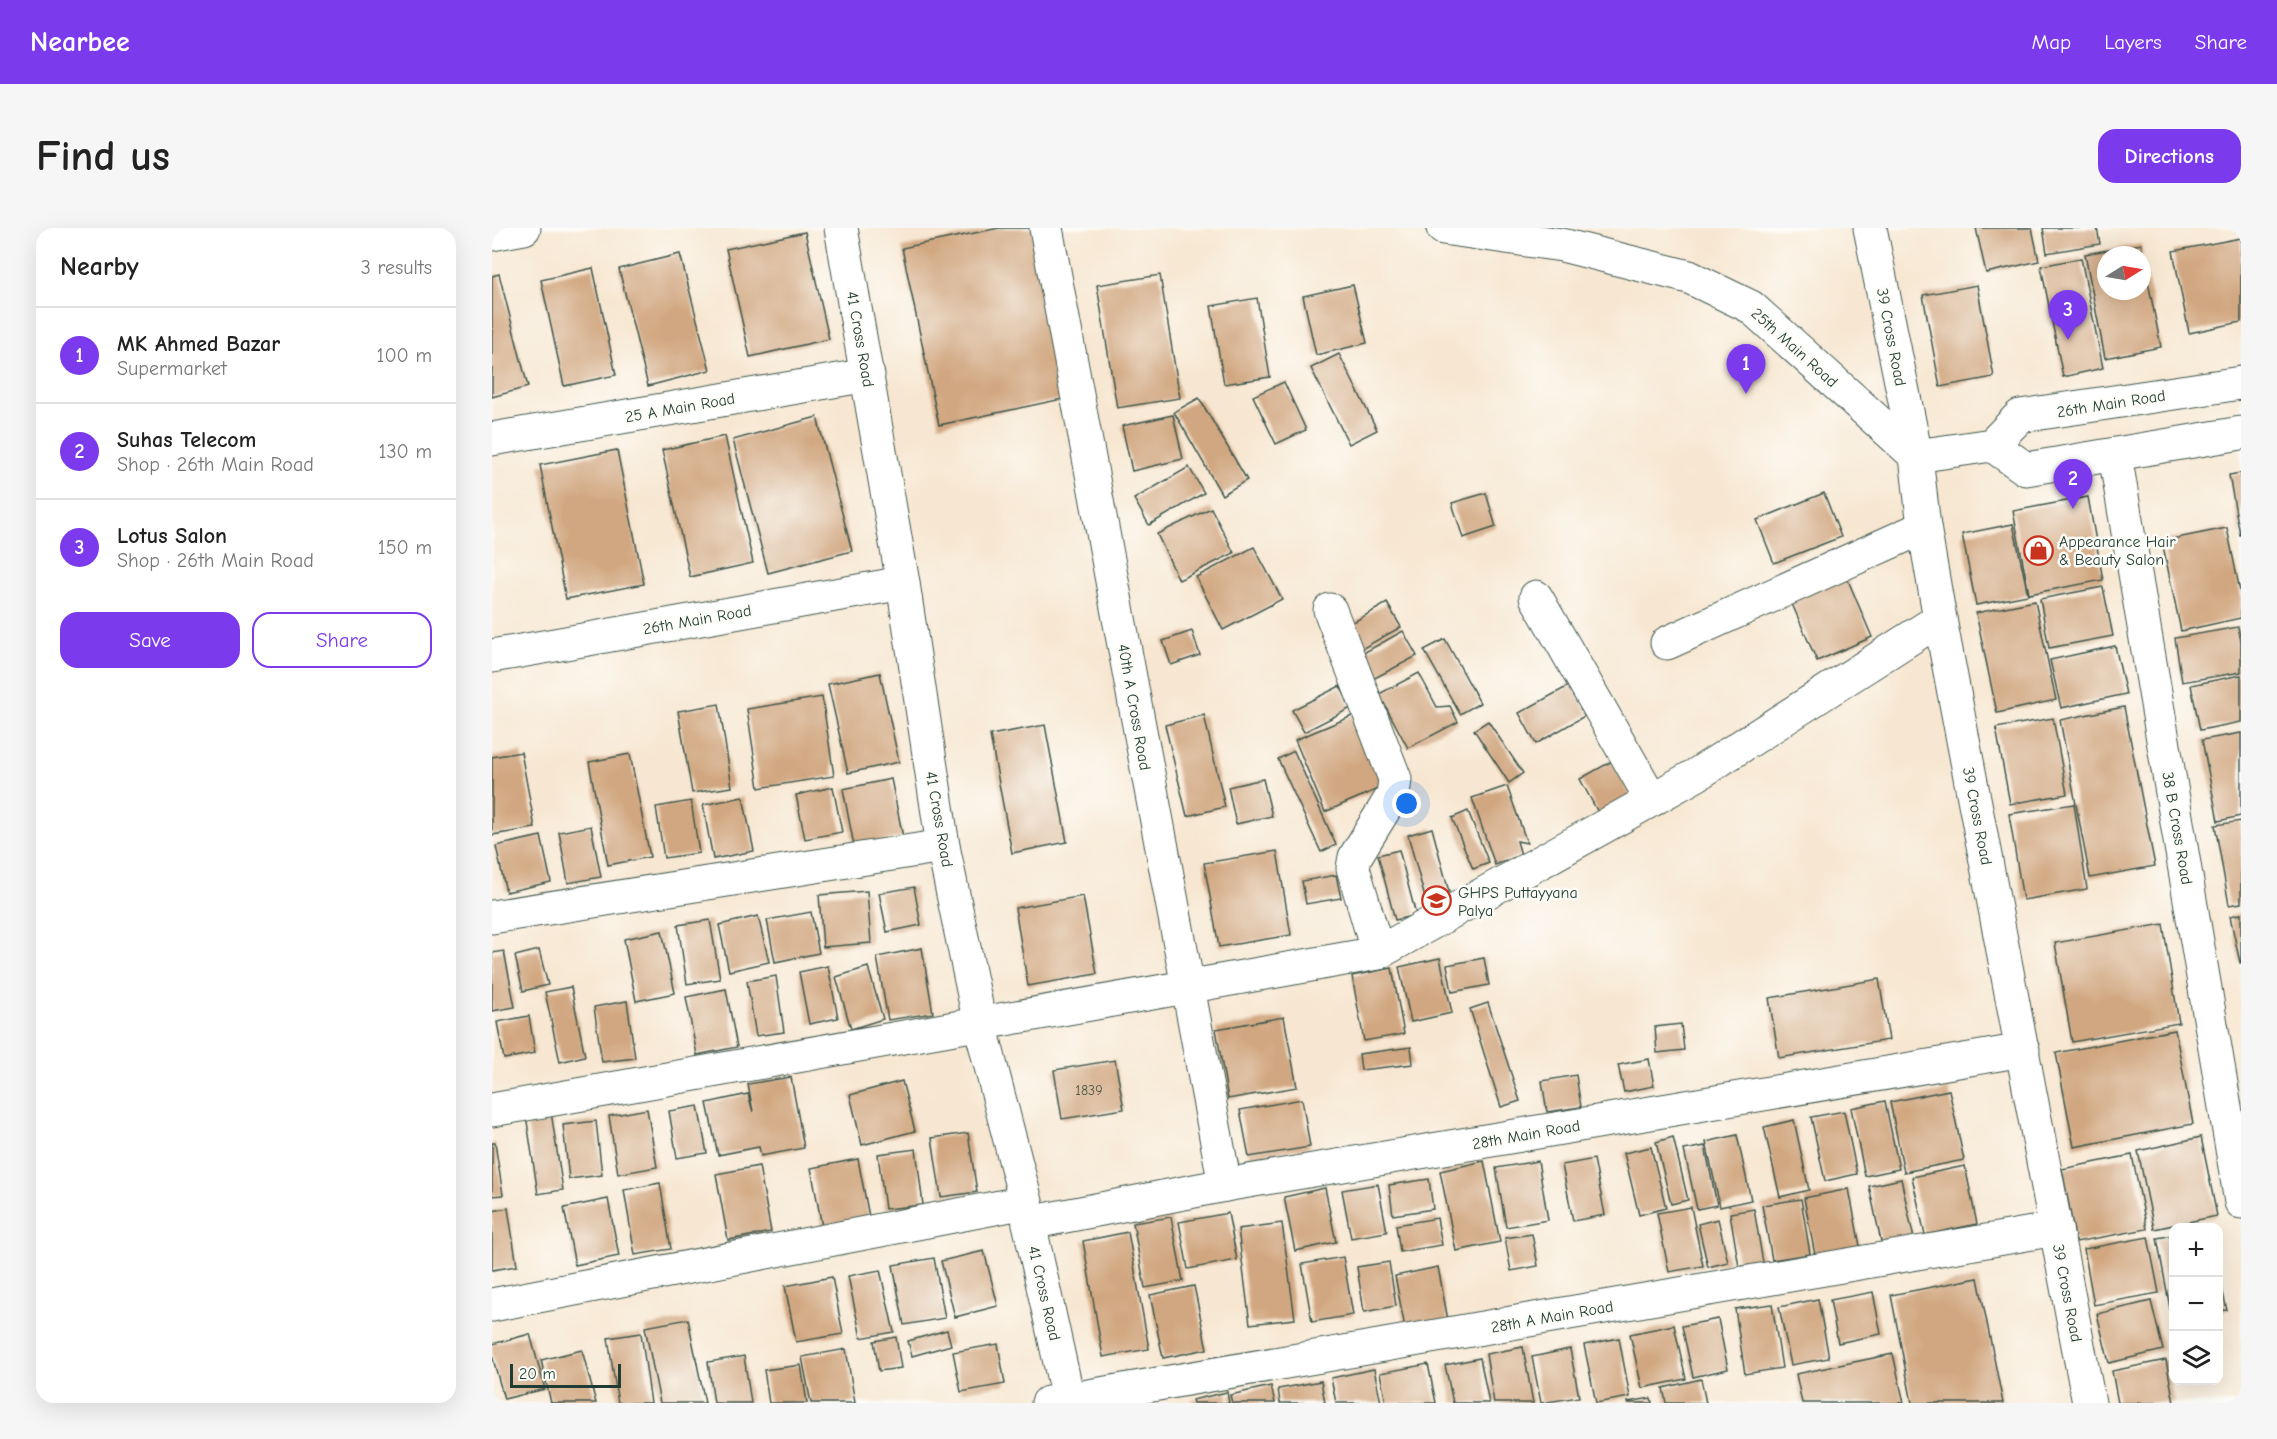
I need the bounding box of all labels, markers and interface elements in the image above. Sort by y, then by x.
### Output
text: Nearbee [30,26,130,58]
text: Map [2032,30,2071,54]
text: Layers [2104,30,2162,54]
text: Share [2195,30,2247,54]
button: Directions [2098,129,2241,183]
text: Find us [36,132,170,181]
north arrow [2097,246,2151,300]
text: Nearby [60,252,139,282]
text: 3 results [361,256,432,279]
street label: 39 Cross Road [1873,287,1909,388]
street label: 41 Cross Road [843,290,877,388]
pin: 3 [2048,291,2088,340]
street label: 25th Main Road [1748,304,1841,391]
text: MK Ahmed Bazar [117,331,280,357]
text: 1 [76,344,83,367]
text: 100 m [377,344,432,367]
pin: 1 [1726,344,1766,394]
text: Supermarket [117,357,227,380]
street label: 26th Main Road [2056,387,2167,421]
street label: 25 A Main Road [624,389,736,426]
text: Suhas Telecom [117,427,256,453]
text: 2 [75,440,84,463]
text: 130 m [379,440,432,463]
text: Shop · 26th Main Road [117,453,314,476]
pin: 2 [2054,460,2092,509]
text: Lotus Salon [117,523,227,549]
place label: Appearance Hair & Beauty Salon [2059,533,2176,569]
shop icon: Appearance Hair & Beauty Salon [2022,534,2054,566]
text: 3 [75,536,84,559]
text: 150 m [378,536,432,559]
text: Shop · 26th Main Road [117,549,314,572]
street label: 26th Main Road [642,602,753,638]
button: Save [60,612,240,668]
button: Share [252,612,432,668]
street label: 40th A Cross Road [1114,643,1154,772]
street label: 39 Cross Road [1959,766,1995,867]
street label: 41 Cross Road [922,770,956,868]
street label: 38 B Cross Road [2158,770,2196,886]
your location [1392,789,1421,818]
place label: GHPS Puttayyana Palya [1458,884,1578,920]
school or university icon: GHPS Puttayyana Palya [1421,885,1453,917]
house number: 1839 [1075,1082,1103,1099]
street label: 28th Main Road [1471,1117,1581,1153]
map controls [2169,1223,2223,1385]
button: + [2169,1223,2223,1277]
street label: 39 Cross Road [2049,1243,2085,1344]
street label: 41 Cross Road [1024,1244,1064,1342]
button: − [2169,1277,2223,1331]
street label: 28th A Main Road [1490,1297,1615,1337]
button: layers [2169,1331,2223,1385]
scale bar [510,1361,621,1388]
text: 20 m [519,1365,556,1383]

